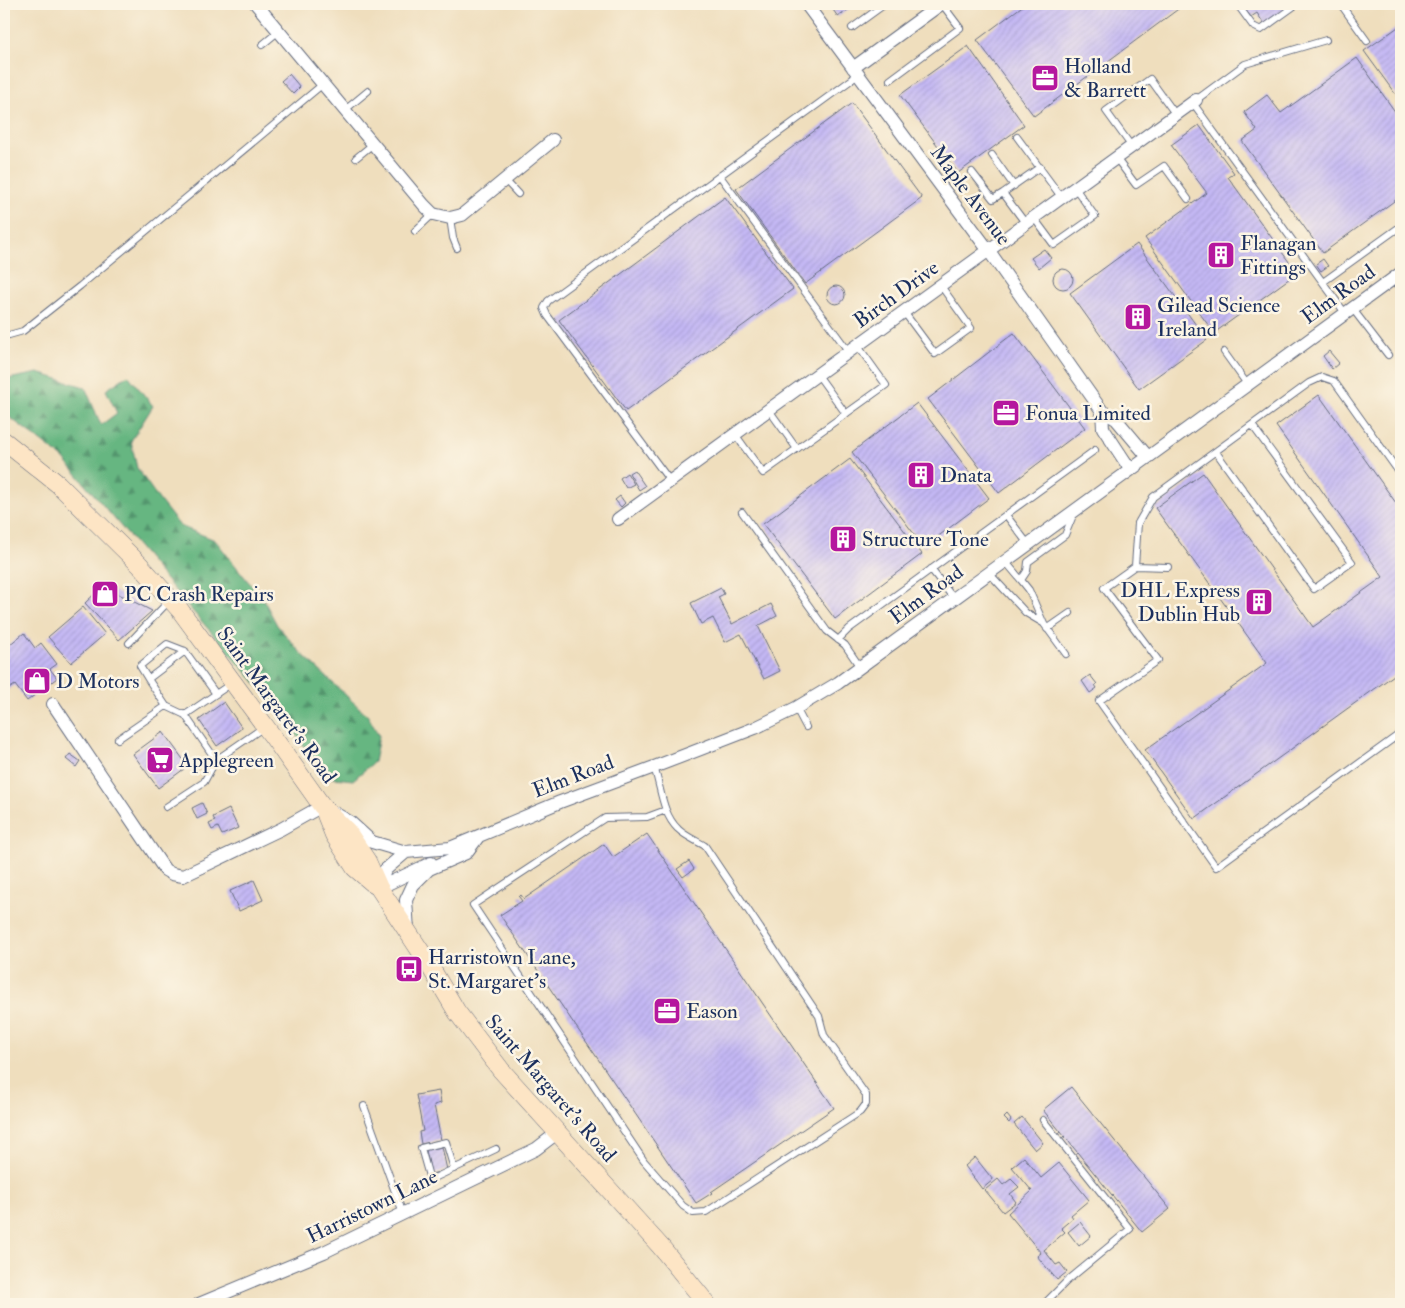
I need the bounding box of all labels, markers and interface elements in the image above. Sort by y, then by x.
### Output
place label: Holland & Barrett [1064,53,1147,104]
office icon: Holland & Barrett [1030,63,1060,93]
street label: Maple Avenue [924,140,1017,251]
place label: Flanagan Fittings [1240,230,1317,281]
building icon: Flanagan Fittings [1206,240,1236,270]
street label: Birch Drive [848,254,944,334]
street label: Elm Road [1296,258,1381,330]
place label: Gilead Science Ireland [1157,292,1280,343]
building icon: Gilead Science Ireland [1123,302,1153,332]
office icon: Fonua Limited [991,398,1021,428]
place label: Fonua Limited [1025,400,1152,427]
building icon: Dnata [906,460,936,490]
place label: Dnata [940,462,992,489]
building icon: Structure Tone [828,524,858,554]
place label: Structure Tone [862,526,989,553]
street label: Elm Road [884,558,969,630]
place label: DHL Express Dublin Hub [1120,577,1240,628]
shop icon: PC Crash Repairs [90,579,120,609]
place label: PC Crash Repairs [124,581,274,608]
building icon: DHL Express Dublin Hub [1244,587,1274,617]
street label: Saint Margaret's Road [211,622,343,789]
shop icon: D Motors [22,666,52,696]
place label: D Motors [56,668,139,695]
supermarket icon: Applegreen [145,745,175,775]
place label: Applegreen [178,747,274,774]
street label: Elm Road [529,748,618,804]
place label: Harristown Lane, St. Margaret's [428,944,576,995]
bus stop icon: Harristown Lane, St. Margaret's [394,954,424,984]
office icon: Eason [652,996,682,1026]
place label: Eason [686,998,738,1025]
street label: Saint Margaret's Road [479,1009,623,1168]
street label: Harristown Lane [302,1163,442,1250]

